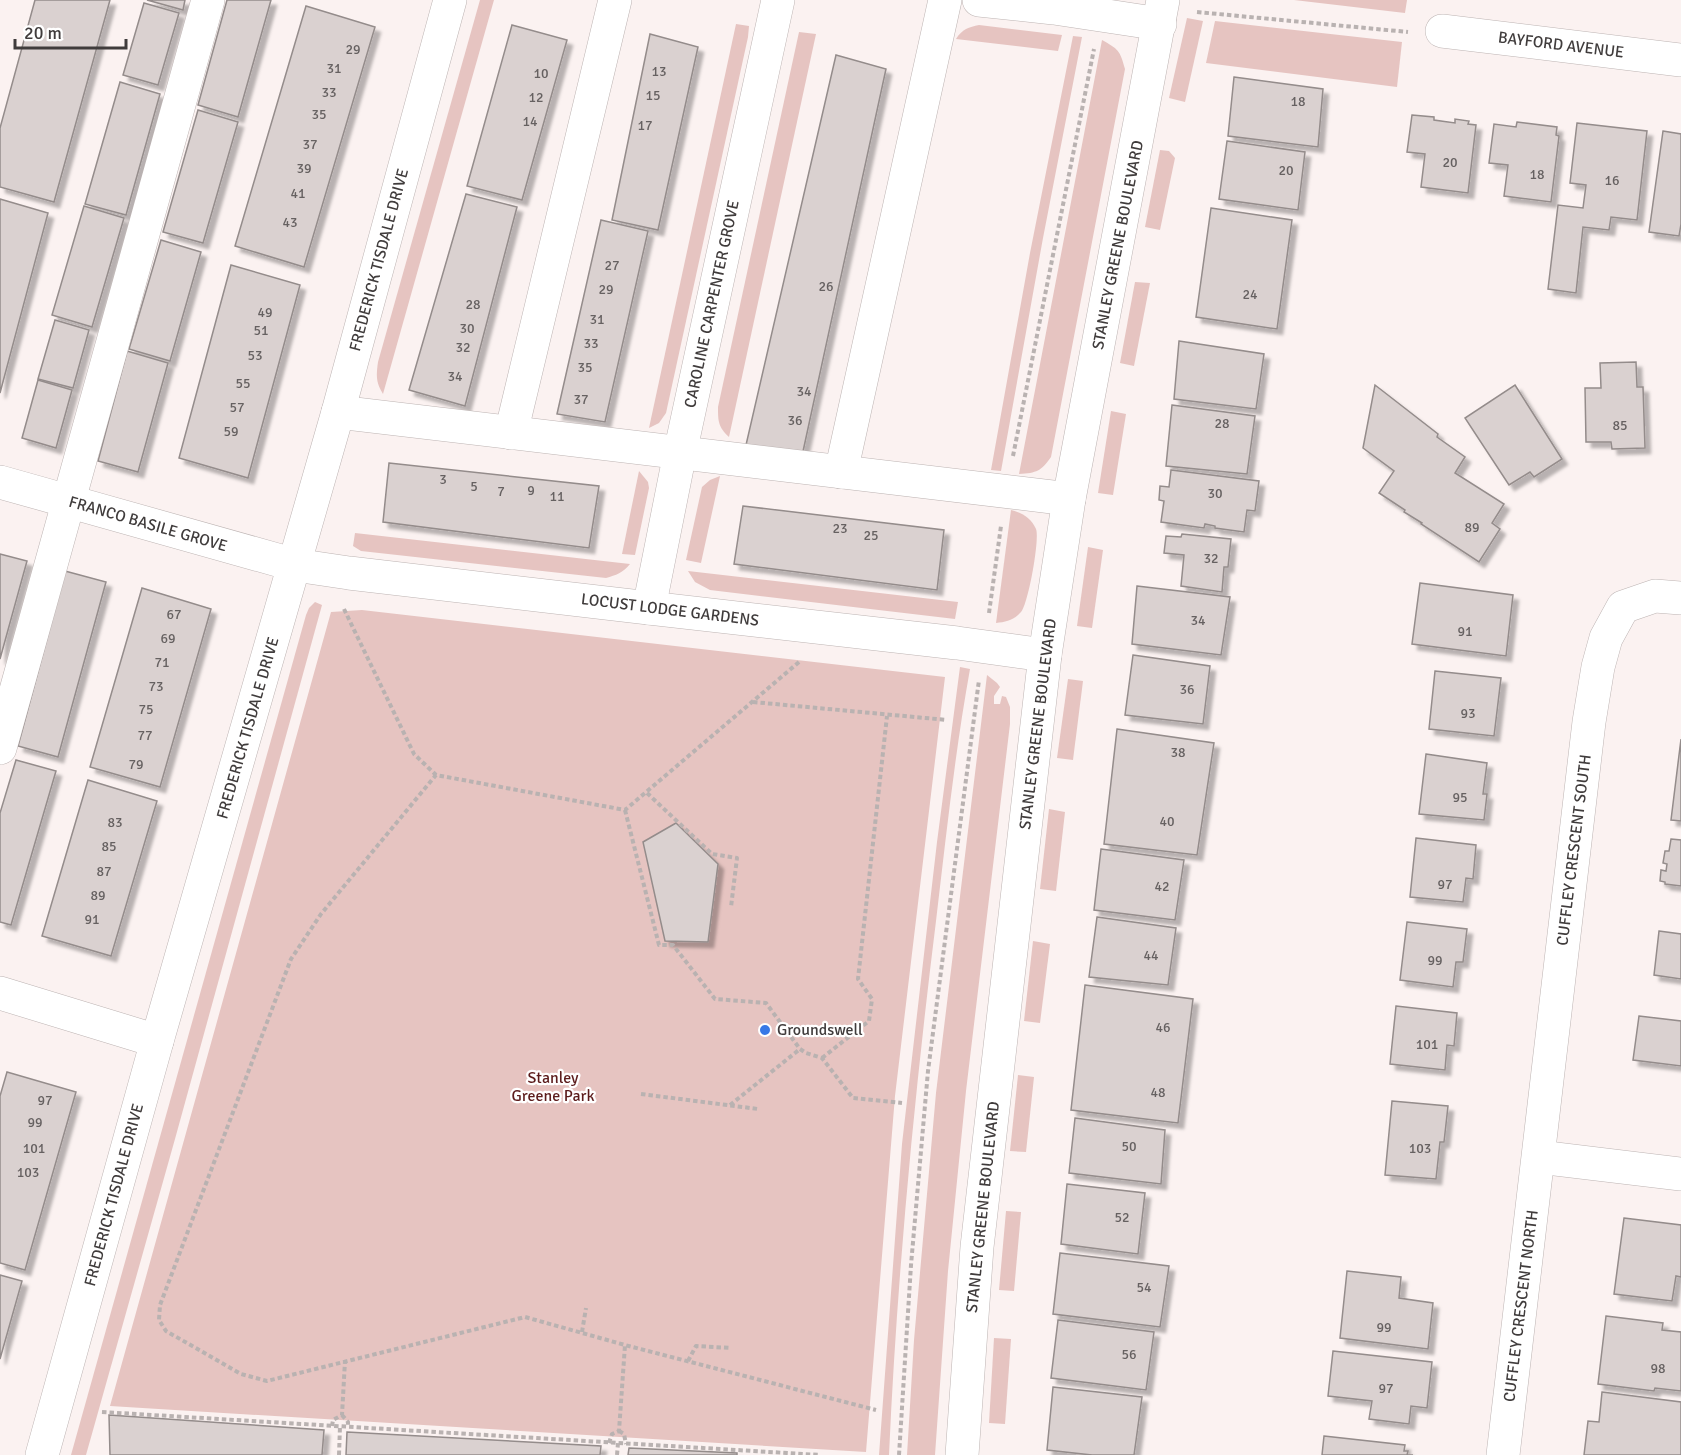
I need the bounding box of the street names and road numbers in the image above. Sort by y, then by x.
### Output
street label: BAYFORD AVENUE [1497,27,1625,63]
street label: STANLEY GREENE BOULEVARD [1088,139,1148,351]
street label: FREDERICK TISDALE DRIVE [345,166,413,354]
street label: CAROLINE CARPENTER GROVE [680,198,744,410]
street label: FRANCO BASILE GROVE [66,492,230,556]
street label: LOCUST LODGE GARDENS [580,589,760,631]
street label: STANLEY GREENE BOULEVARD [1015,617,1061,831]
street label: FREDERICK TISDALE DRIVE [212,635,284,821]
street label: CUFFLEY CRESCENT SOUTH [1552,753,1596,947]
street label: STANLEY GREENE BOULEVARD [962,1100,1004,1314]
street label: FREDERICK TISDALE DRIVE [80,1101,148,1289]
street label: CUFFLEY CRESCENT NORTH [1499,1209,1543,1403]

